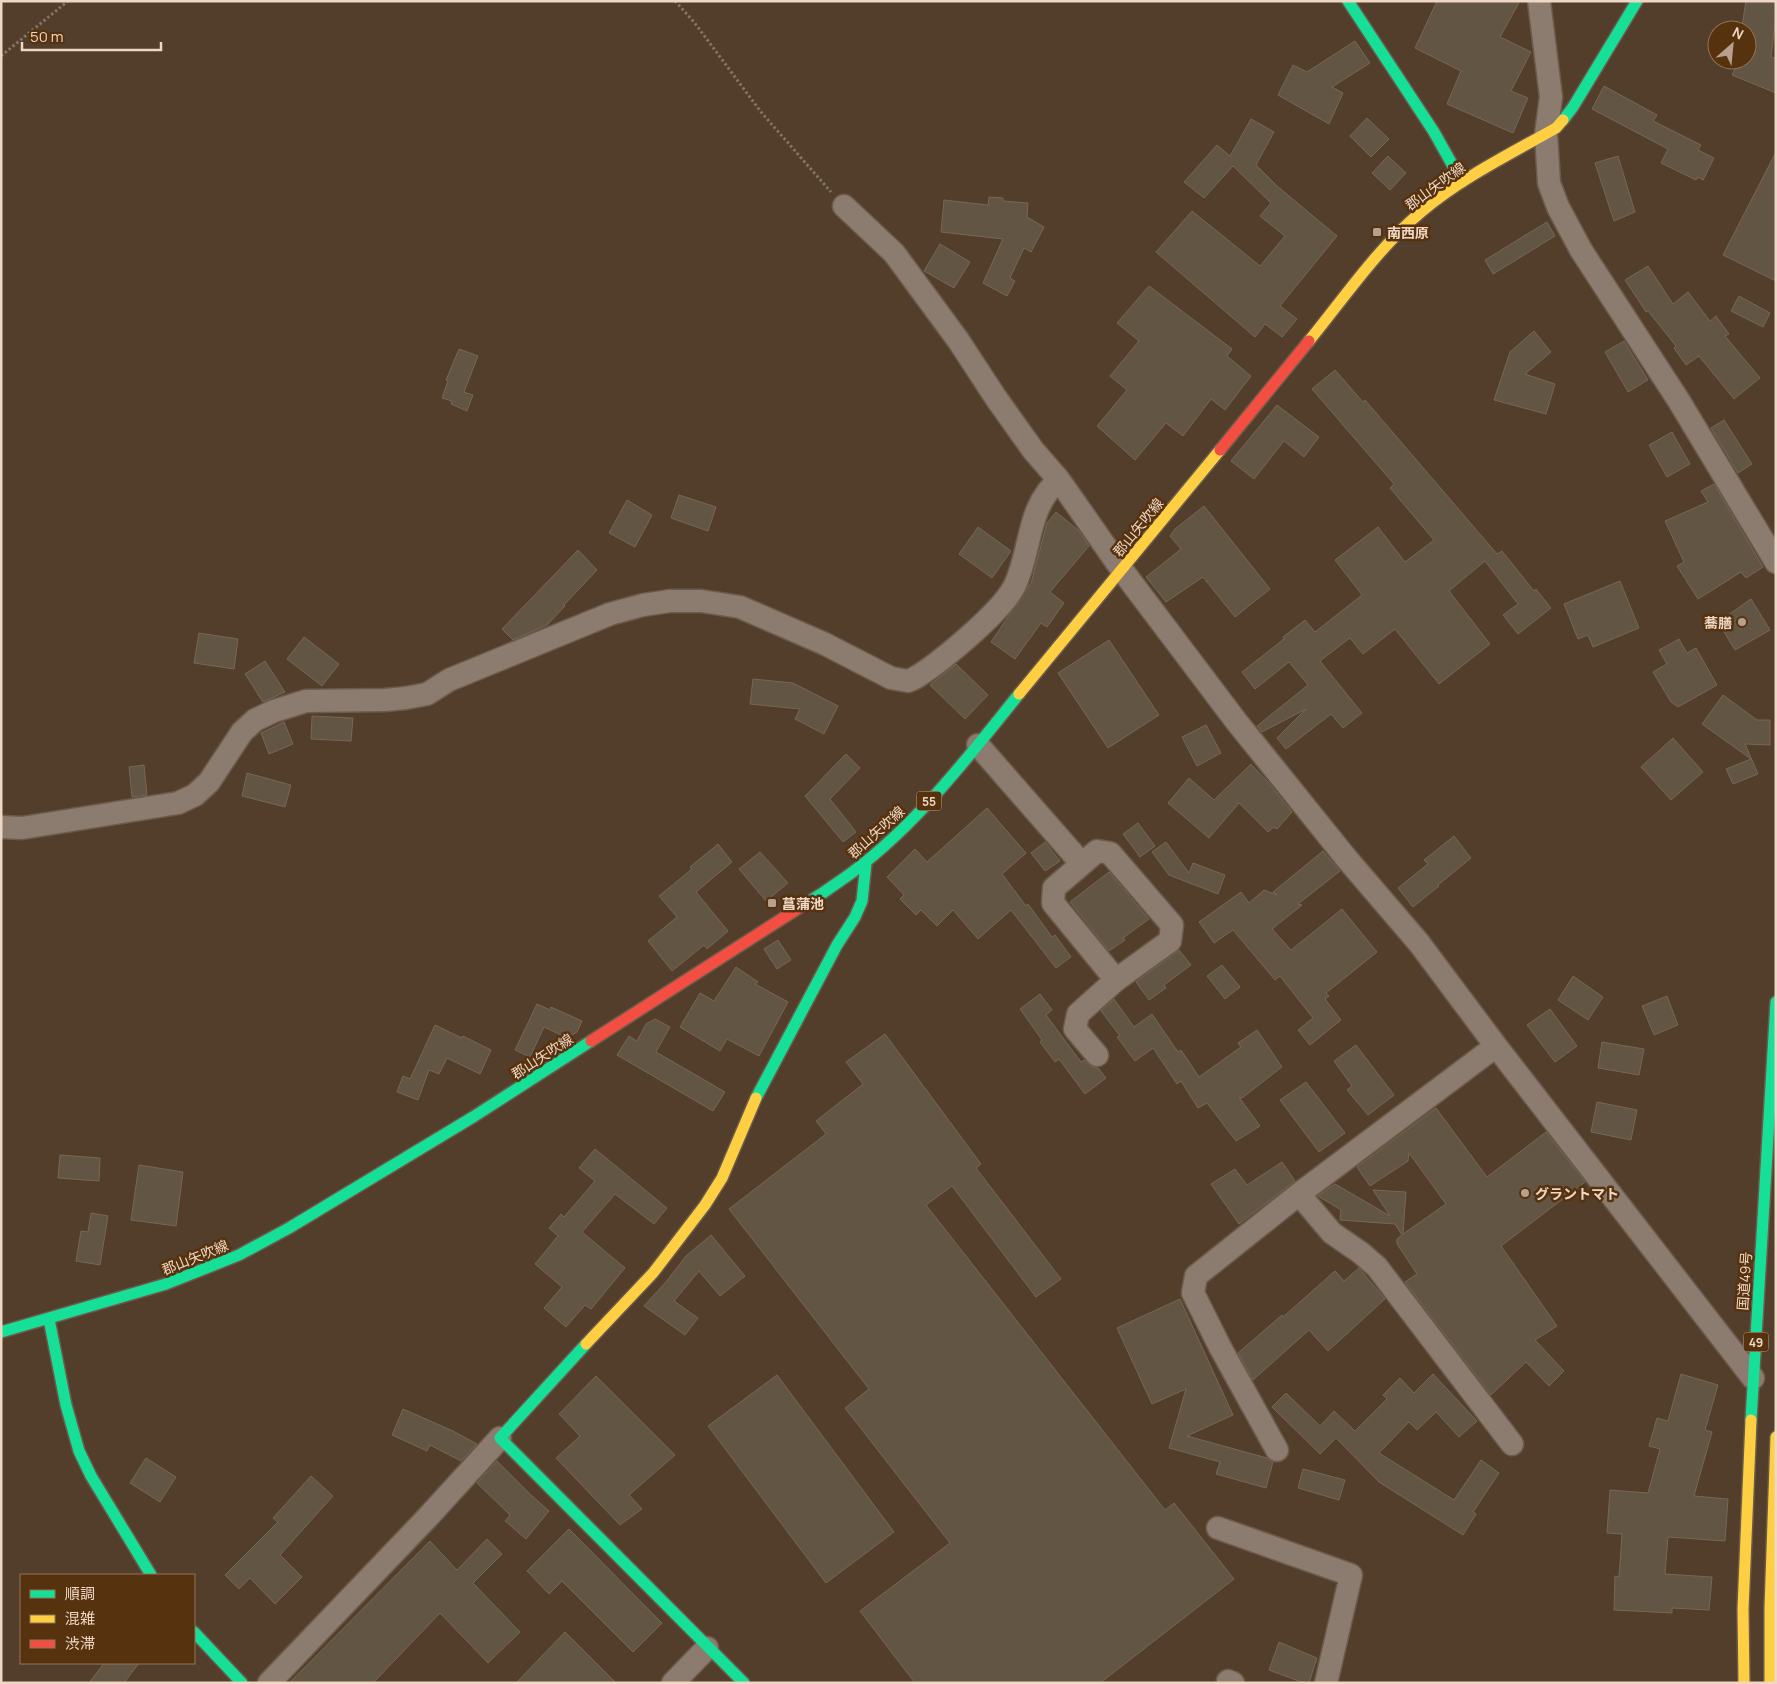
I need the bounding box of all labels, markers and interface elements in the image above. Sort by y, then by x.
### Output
scale bar [22,20,161,52]
north arrow [1707,20,1757,70]
text: N [1729,22,1747,44]
text: 50 m [30,26,64,47]
street label: 郡山矢吹線 [1401,158,1469,214]
place label: 南西原 [1387,223,1429,242]
marker: 南西原 [1371,226,1383,238]
street label: 郡山矢吹線 [1109,494,1167,560]
place label: 蕎膳 [1704,613,1732,632]
marker: 蕎膳 [1736,616,1748,628]
road number: 55 [916,791,942,810]
street label: 郡山矢吹線 [844,802,908,862]
place label: 菖蒲池 [782,894,824,913]
marker: 菖蒲池 [766,897,778,909]
street label: 郡山矢吹線 [507,1029,577,1083]
place label: グラントマト [1535,1184,1619,1203]
marker: グラントマト [1519,1187,1531,1199]
street label: 郡山矢吹線 [159,1235,231,1279]
street label: 国道49号 [1732,1251,1756,1311]
road number: 49 [1744,1332,1768,1351]
legend [20,1574,195,1664]
text: 順調 [65,1583,95,1604]
text: 混雑 [65,1608,95,1629]
text: 渋滞 [65,1633,95,1654]

